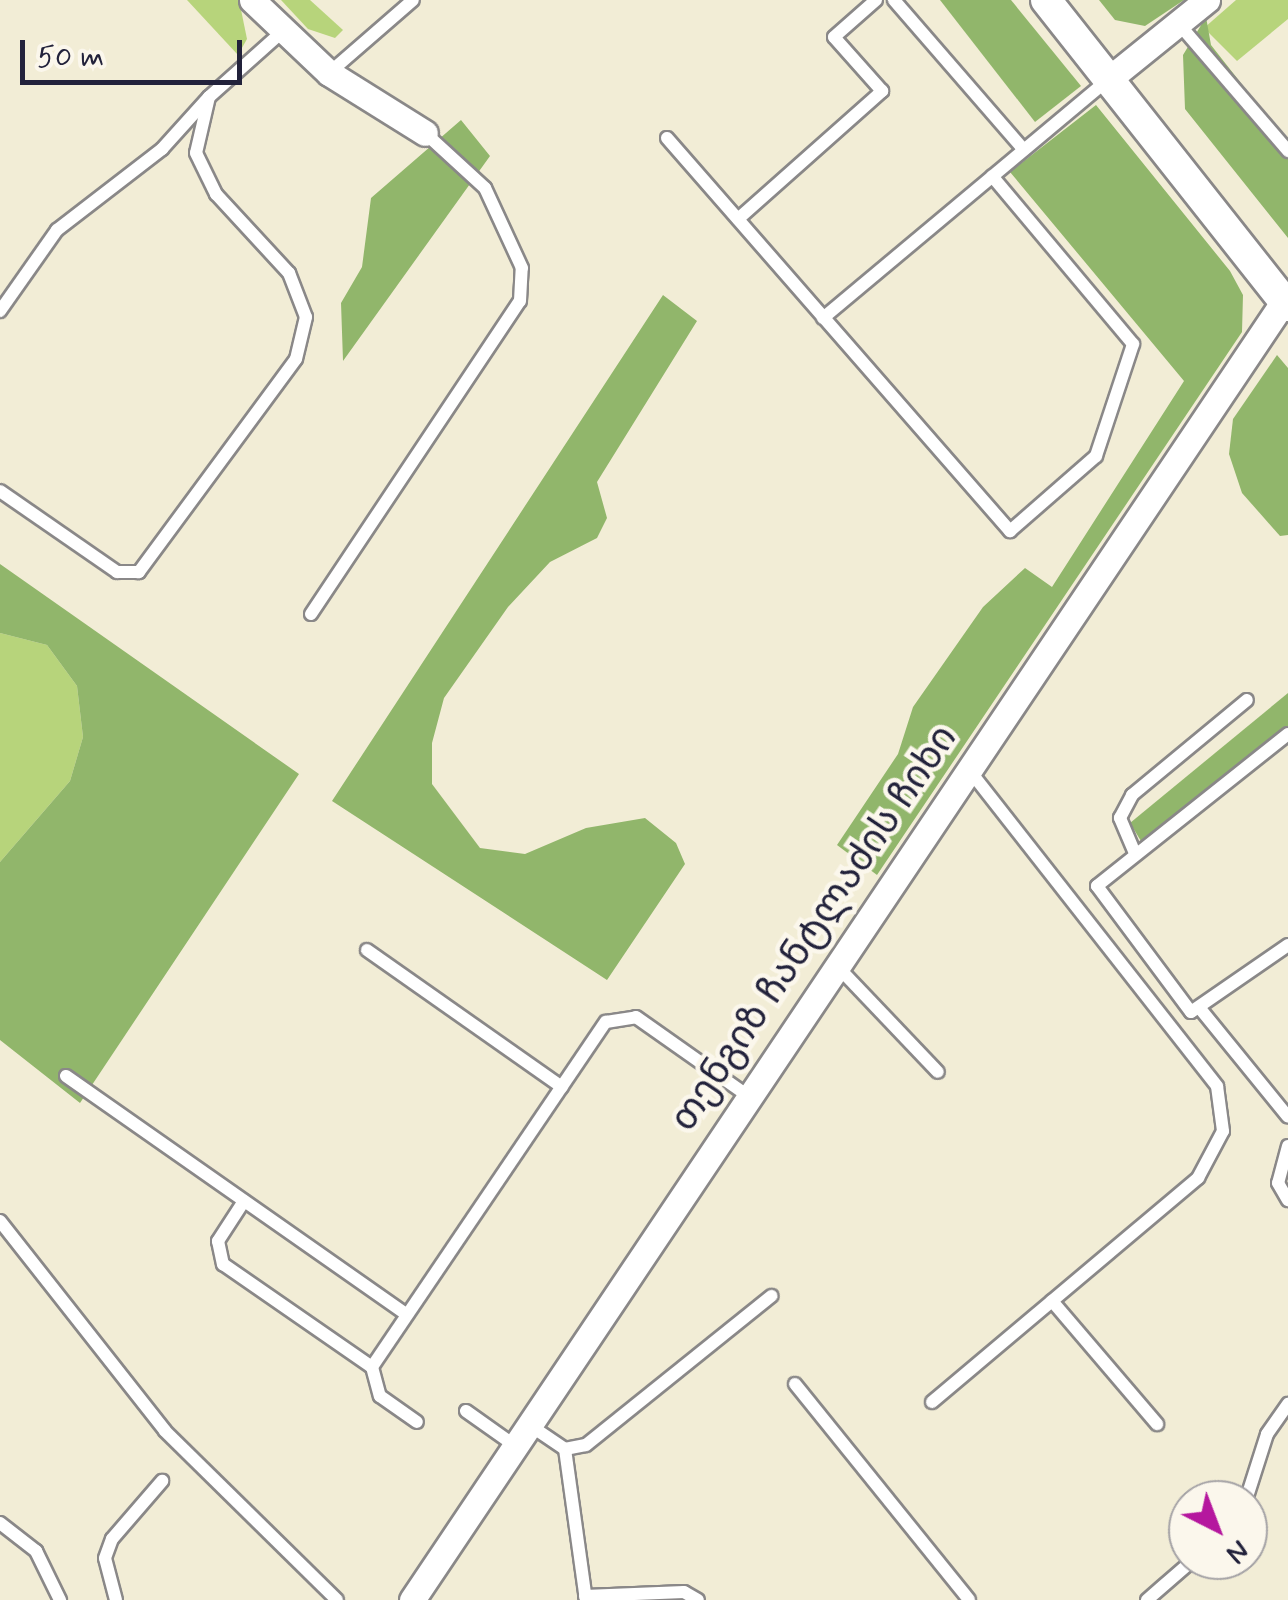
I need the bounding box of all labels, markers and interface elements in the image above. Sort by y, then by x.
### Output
scale bar [25,20,248,82]
text: 50 m [37,38,104,77]
street label: თენგიზ ჩანტლაძის ჩიხი [662,717,968,1141]
north arrow [1168,1480,1268,1580]
text: N [1218,1531,1256,1571]

